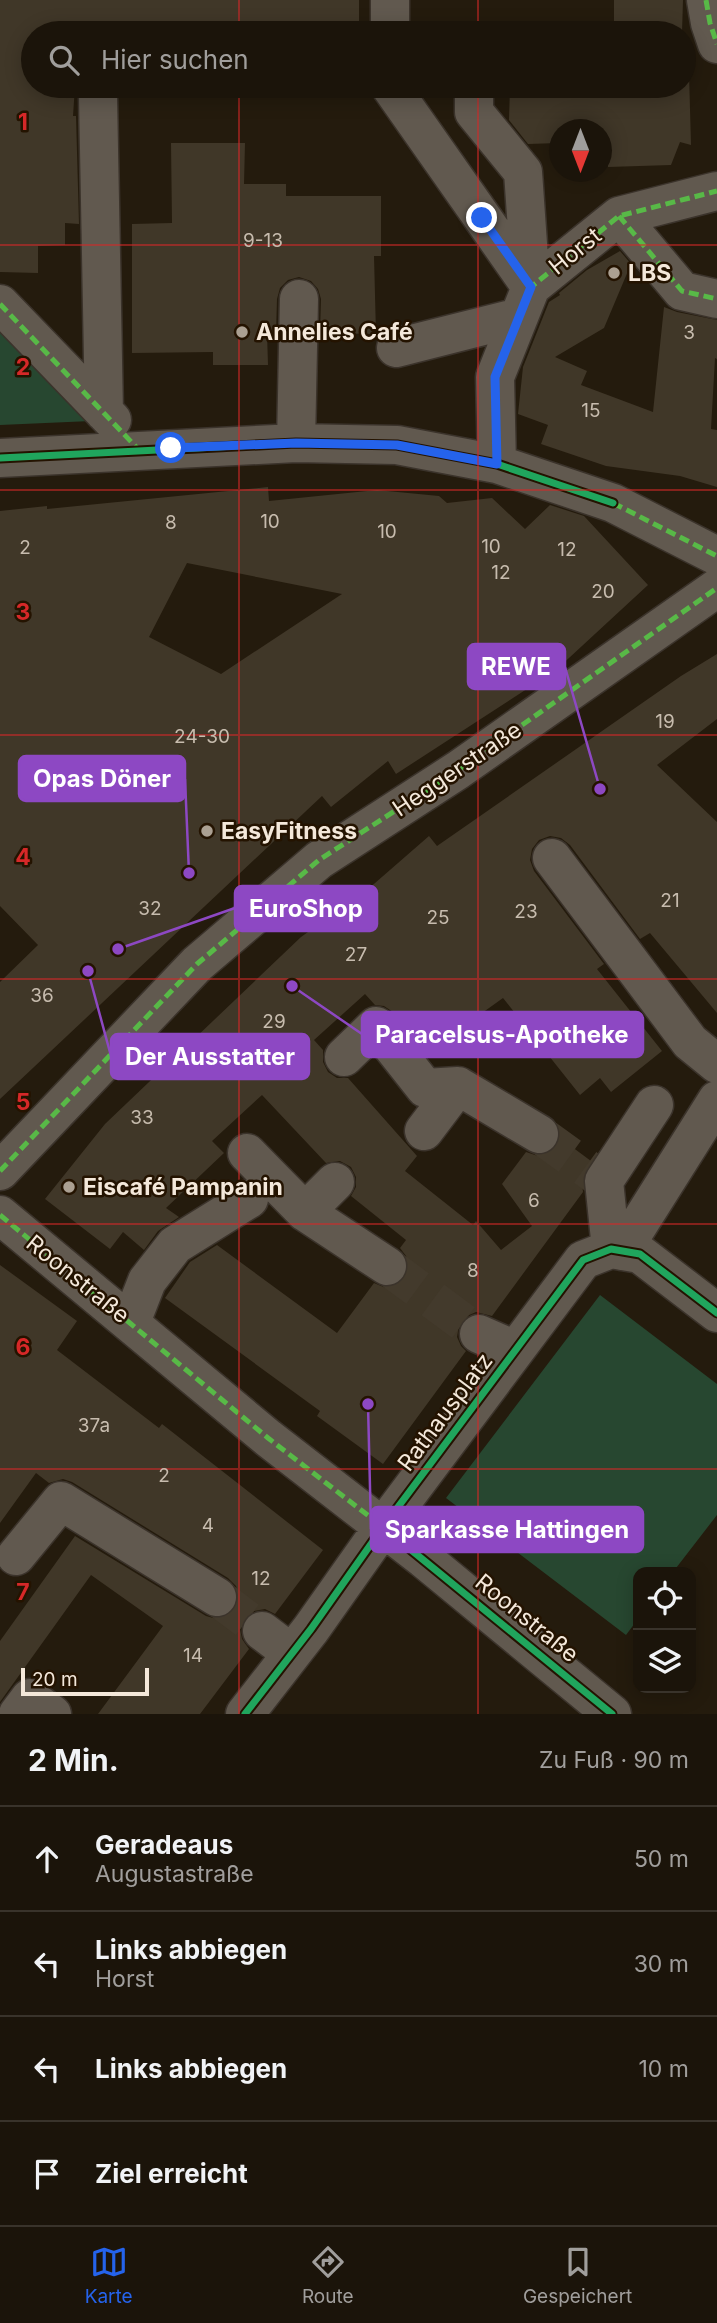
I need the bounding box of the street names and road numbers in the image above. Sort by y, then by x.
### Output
street label: Horst [543,221,607,281]
street label: Heggerstraße [387,716,527,822]
street label: Roonstraße [21,1229,135,1329]
street label: Rathausplatz [392,1348,498,1476]
street label: Roonstraße [470,1568,584,1668]

